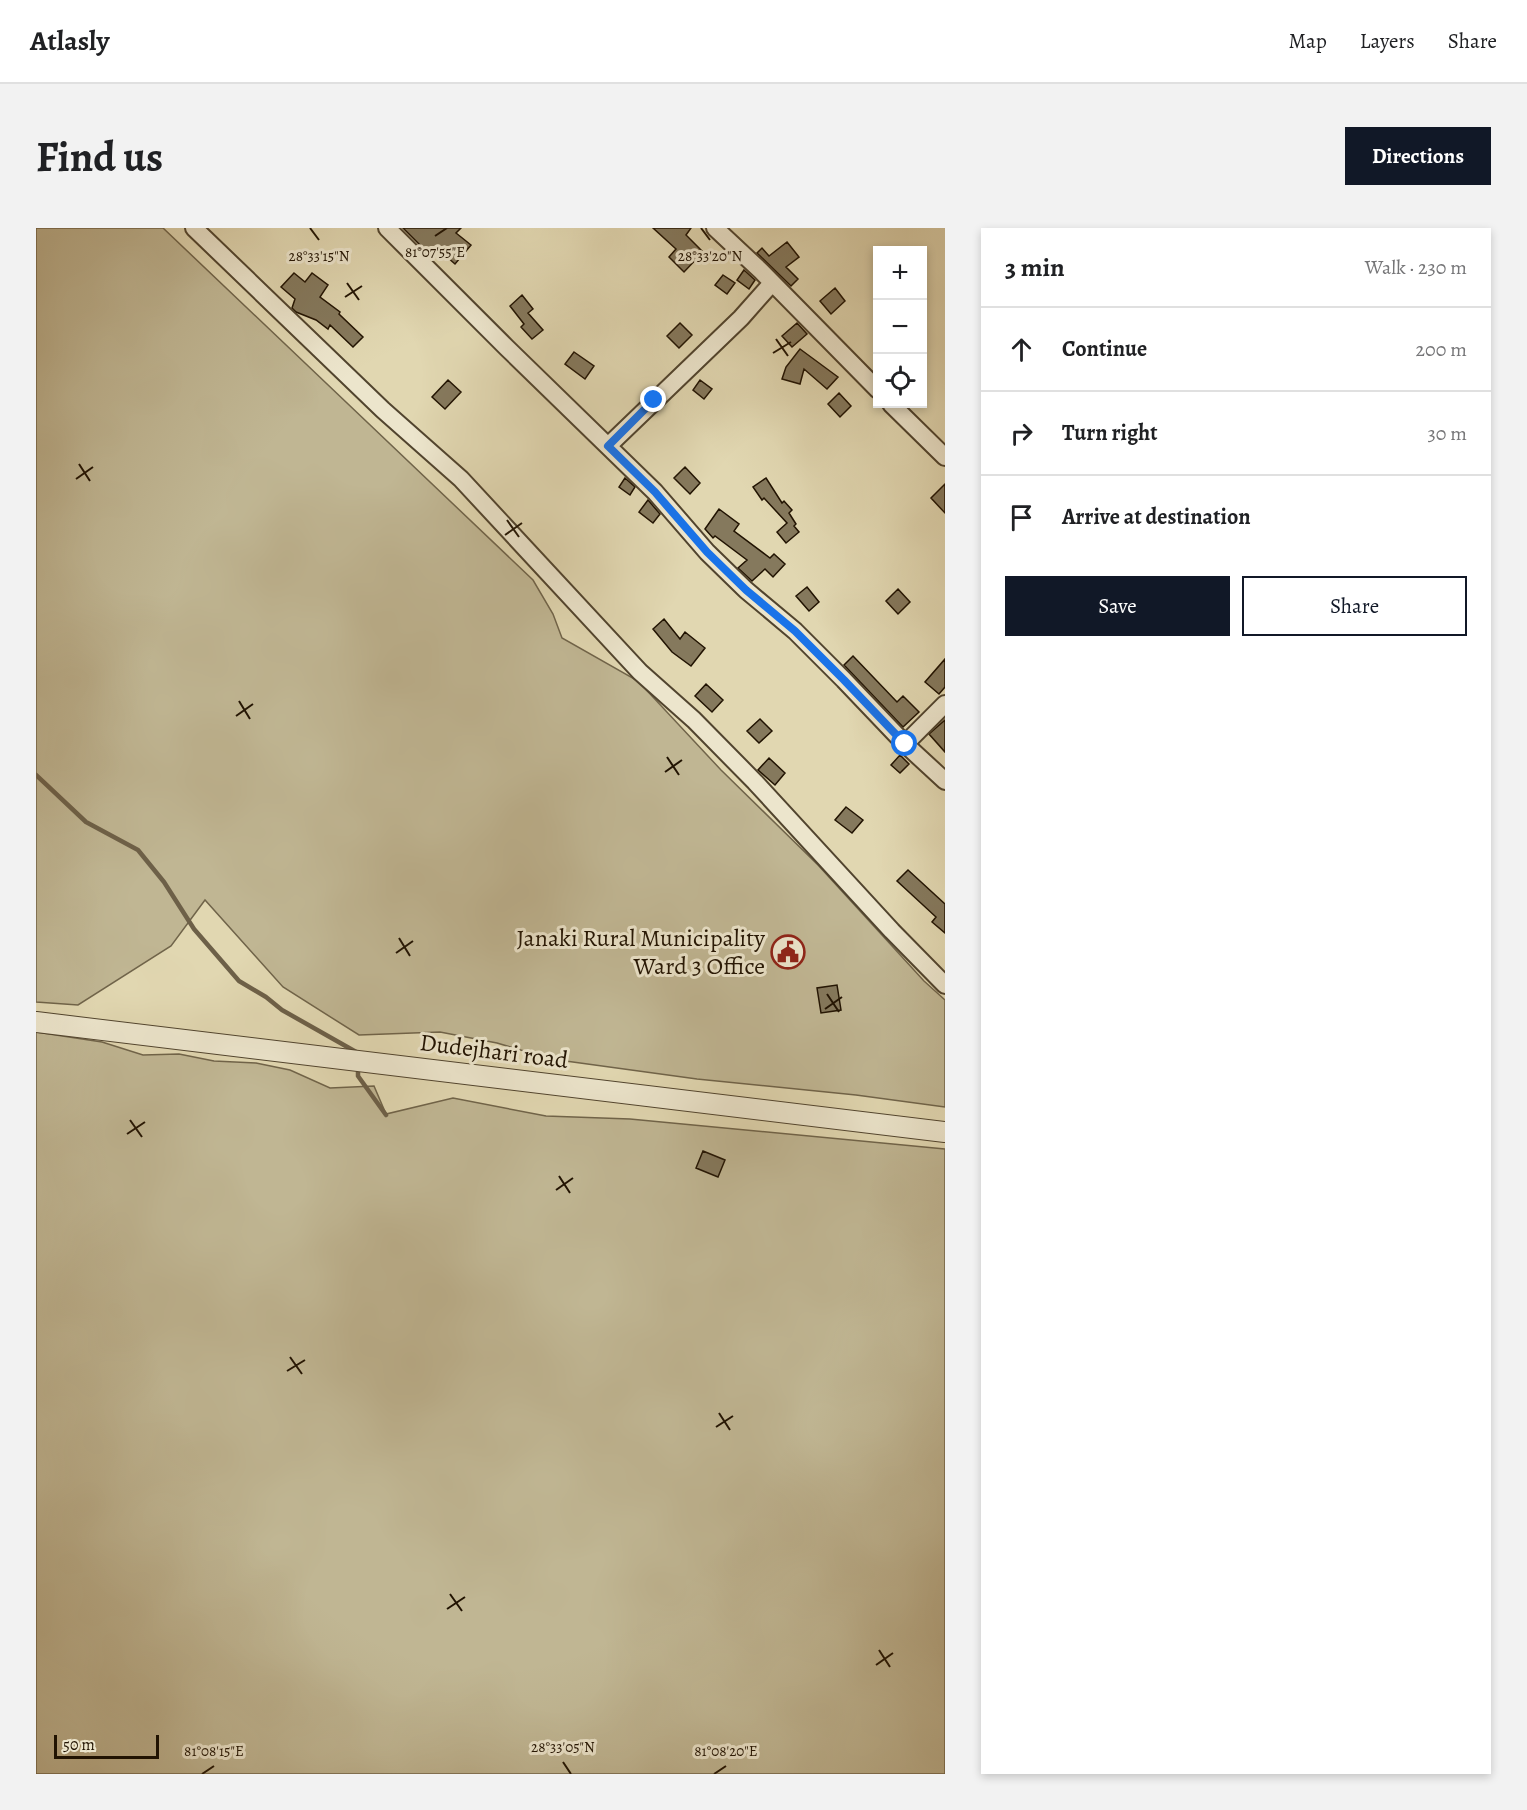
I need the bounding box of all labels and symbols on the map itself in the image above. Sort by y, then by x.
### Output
text: 81°07'55"E [405,242,465,262]
text: 28°33'15"N [289,246,350,266]
text: 28°33'20"N [678,246,742,266]
route end [640,386,666,412]
route start [891,730,917,756]
place label: Janaki Rural Municipality Ward 3 Office [516,922,765,982]
public building icon: Janaki Rural Municipality Ward 3 Office [770,934,806,970]
street label: Dudejhari road [418,1026,570,1076]
scale bar [54,1732,159,1760]
text: 28°33'05"N [531,1737,595,1757]
text: 81°08'15"E [184,1741,244,1761]
text: 81°08'20"E [694,1741,758,1761]

